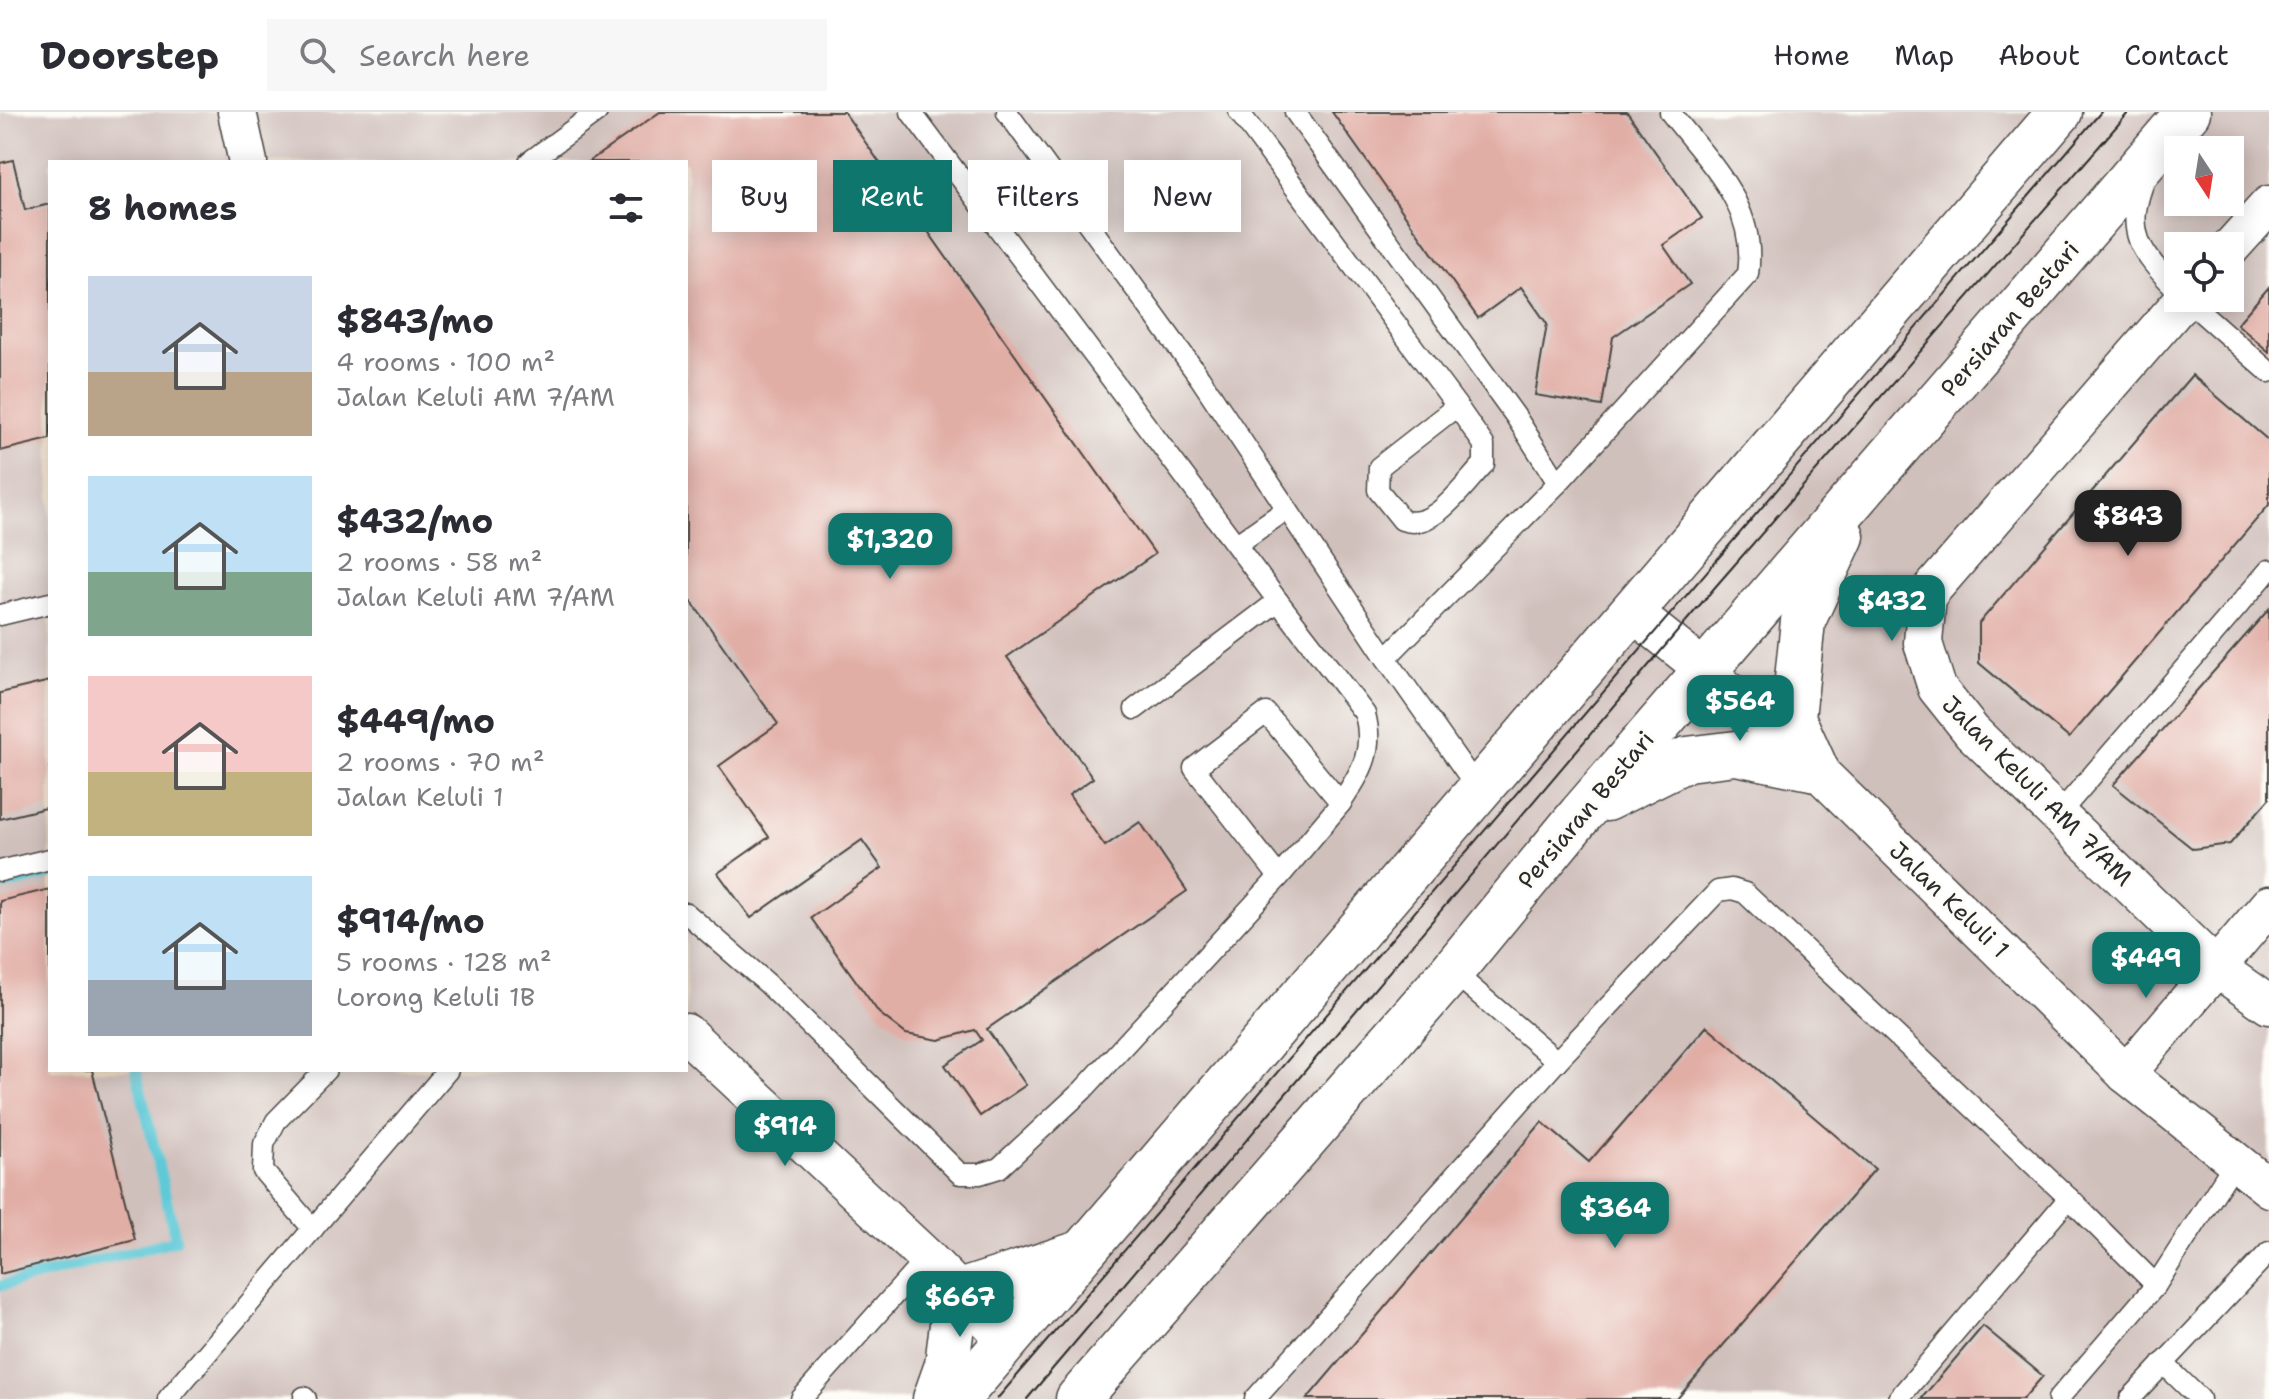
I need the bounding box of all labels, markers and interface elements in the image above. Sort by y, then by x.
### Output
search box [267,19,827,91]
text: Doorstep [40,30,219,81]
icon: search [295,33,339,77]
text: Search here [359,35,530,76]
text: Home [1773,36,1850,74]
text: Map [1894,36,1954,74]
text: About [1998,36,2080,74]
text: Contact [2124,36,2229,74]
north arrow [2164,136,2244,216]
map controls [2164,136,2244,312]
chip: Buy [712,160,817,232]
chip: Rent [833,160,952,232]
chip: Filters [968,160,1108,232]
chip: New [1124,160,1241,232]
text: 8 homes [88,185,237,231]
icon: filters [604,186,648,230]
button: locate [2164,232,2244,312]
street label: Persiaran Bestari [1933,234,2087,404]
text: $843/mo [336,298,494,344]
icon: home [152,308,248,404]
text: 4 rooms · 100 m² [336,344,555,379]
text: Jalan Keluli AM 7/AM [336,379,615,414]
pin: $843 [2081,490,2175,558]
text: $432/mo [336,498,493,544]
text: $843 [2093,498,2164,533]
icon: home [152,508,248,604]
pin: $1,320 [825,513,955,581]
text: $1,320 [846,521,934,556]
text: 2 rooms · 58 m² [336,544,542,579]
pin: $432 [1845,575,1939,643]
text: Jalan Keluli AM 7/AM [336,579,615,614]
text: $432 [1857,583,1927,618]
pin: $564 [1693,675,1787,743]
text: $564 [1705,683,1775,718]
street label: Jalan Keluli AM 7/AM [1935,689,2139,893]
text: $449/mo [336,698,495,744]
icon: home [152,708,248,804]
street label: Persiaran Bestari [1511,724,1661,896]
text: 2 rooms · 70 m² [336,744,545,779]
text: Jalan Keluli 1 [336,779,504,814]
street label: Jalan Keluli 1 [1882,835,2016,965]
text: $914/mo [336,898,485,944]
icon: home [152,908,248,1004]
pin: $449 [2099,932,2193,1000]
text: $449 [2110,940,2182,975]
text: 5 rooms · 128 m² [336,944,552,979]
text: Lorong Keluli 1B [336,979,535,1014]
pin: $914 [738,1100,832,1168]
text: $914 [753,1108,817,1143]
pin: $364 [1568,1182,1662,1250]
text: $364 [1579,1190,1651,1225]
pin: $667 [913,1271,1007,1339]
text: $667 [924,1279,996,1314]

